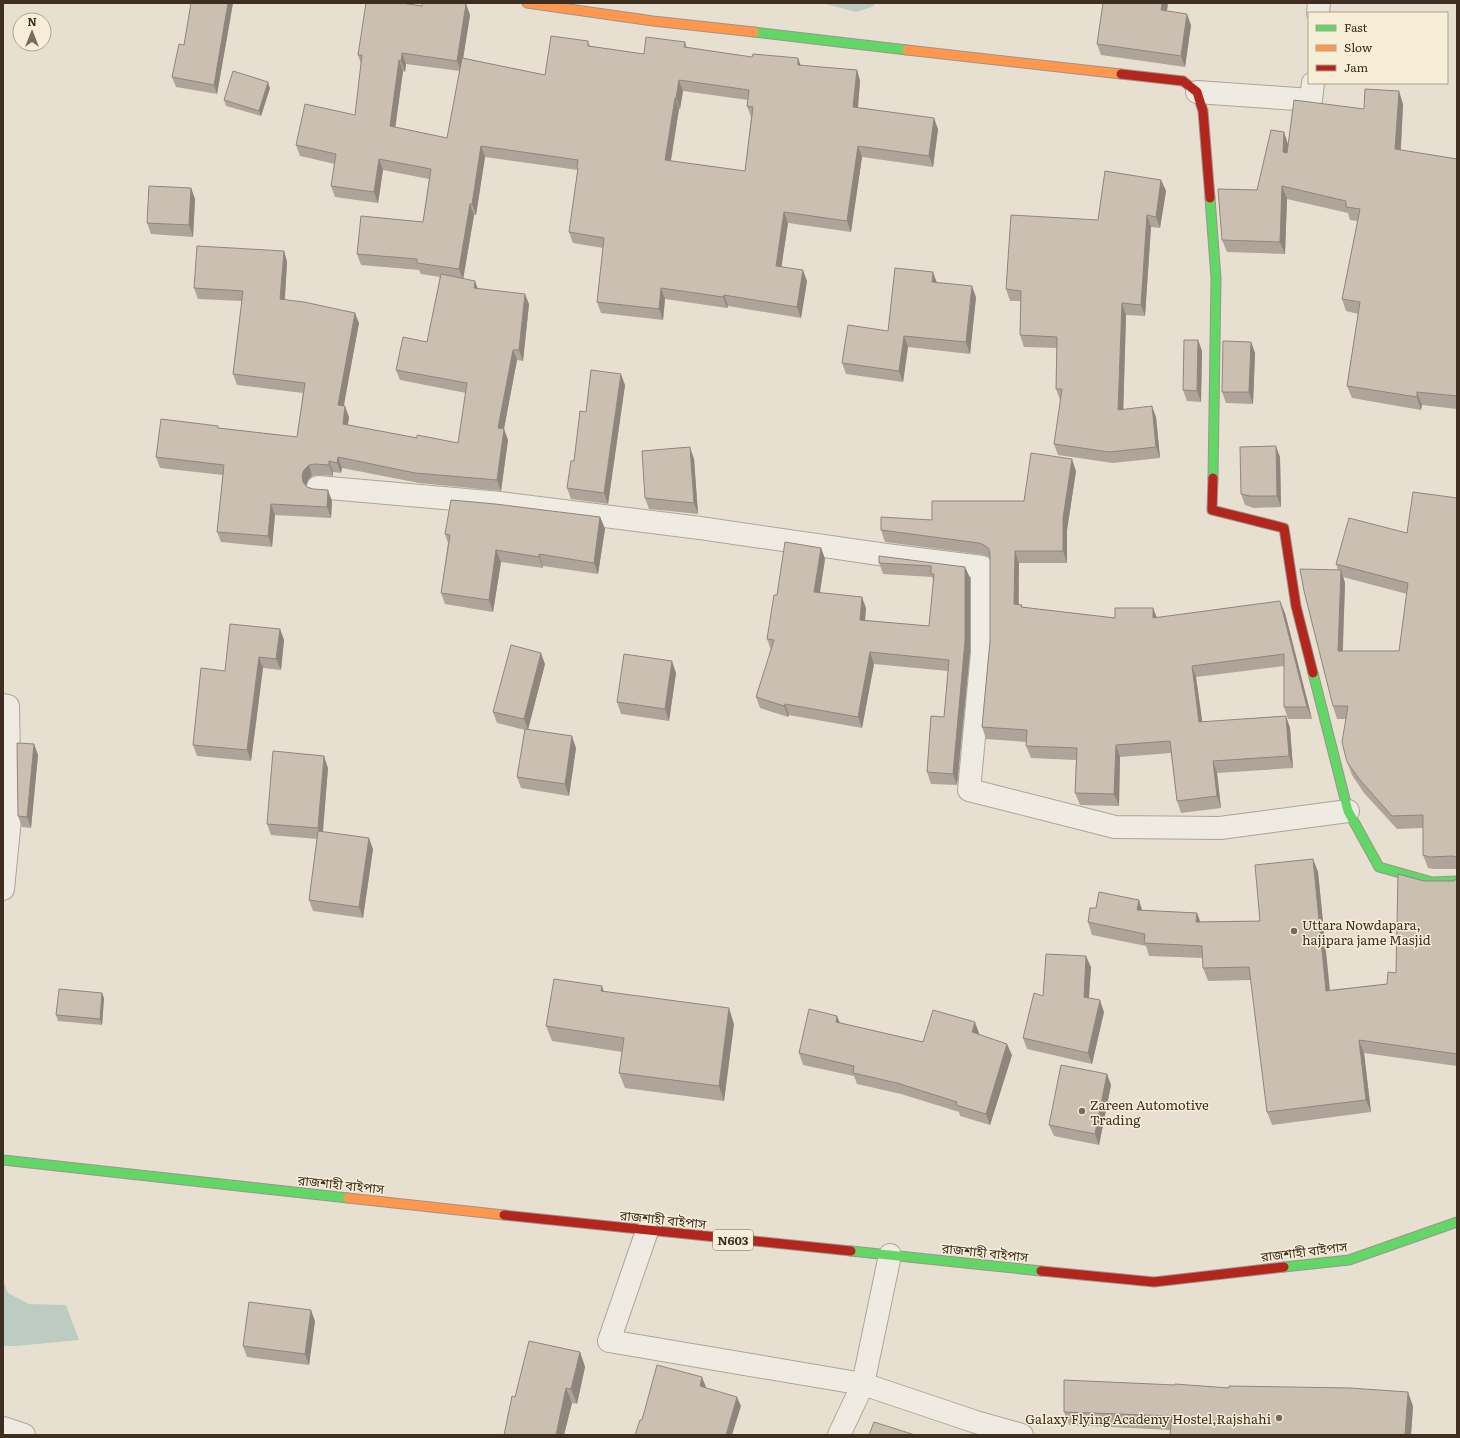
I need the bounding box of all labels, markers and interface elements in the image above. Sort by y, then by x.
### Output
north arrow [12,12,52,52]
legend [1308,12,1448,84]
text: N [27,13,37,29]
text: Fast [1344,18,1368,36]
text: Slow [1344,38,1373,56]
text: Jam [1344,58,1369,76]
place label: Uttara Nowdapara, hajipara jame Masjid [1302,915,1431,949]
marker: Uttara Nowdapara, hajipara jame Masjid [1289,926,1299,936]
place label: Zareen Automotive Trading [1090,1095,1209,1129]
marker: Zareen Automotive Trading [1077,1106,1087,1116]
street label: রাজশাহী বাইপাস [296,1170,386,1198]
street label: রাজশাহী বাইপাস [618,1205,708,1233]
road number: N603 [713,1230,753,1250]
street label: রাজশাহী বাইপাস [1259,1236,1349,1266]
street label: রাজশাহী বাইপাস [940,1238,1030,1266]
place label: Galaxy Flying Academy Hostel,Rajshahi [1025,1409,1272,1428]
marker: Galaxy Flying Academy Hostel,Rajshahi [1274,1413,1284,1423]

